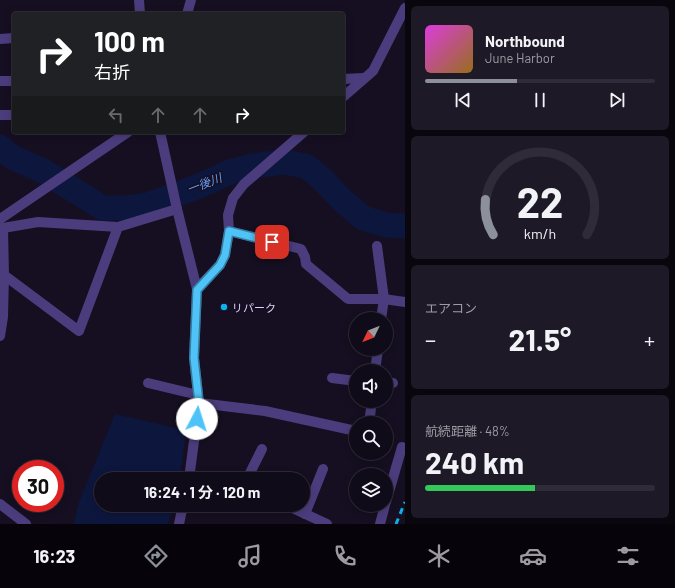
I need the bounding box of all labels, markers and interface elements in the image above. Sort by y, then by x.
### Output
text: 100 m [94,24,165,58]
icon: right [28,28,80,80]
text: Northbound [485,32,565,50]
text: June Harbor [485,50,555,66]
text: 右折 [94,61,130,83]
icon: previous [452,89,474,111]
icon: pause [529,89,551,111]
icon: next [606,89,628,111]
icon: left [105,104,127,126]
icon: ahead [147,104,169,126]
icon: ahead [189,104,211,126]
icon: right [231,104,253,126]
water label: 一後川 [185,169,225,196]
text: 22 [517,176,563,226]
pin [255,225,289,259]
text: km/h [524,225,556,242]
icon: arrive [261,231,283,253]
text: エアコン [425,300,477,316]
place label: リパーク [232,301,276,314]
marker: リパーク [219,302,229,312]
north arrow [349,312,393,356]
map controls [349,312,393,512]
text: 21.5° [509,321,571,357]
text: − [425,326,436,352]
text: + [644,326,655,352]
button: sound [349,364,393,408]
position arrow [176,398,218,440]
button: search [349,416,393,460]
text: 航続距離 · 48% [425,423,510,439]
text: 240 km [425,444,524,480]
speed limit sign: 30 [12,460,64,512]
button: layers [349,468,393,512]
text: 16:24 · 1 分 · 120 m [144,483,260,501]
icon: directions [142,542,170,570]
icon: music [236,542,264,570]
icon: phone [331,542,359,570]
icon: climate [425,542,453,570]
icon: car [519,542,547,570]
icon: filters [614,542,642,570]
text: 16:23 [33,545,75,567]

